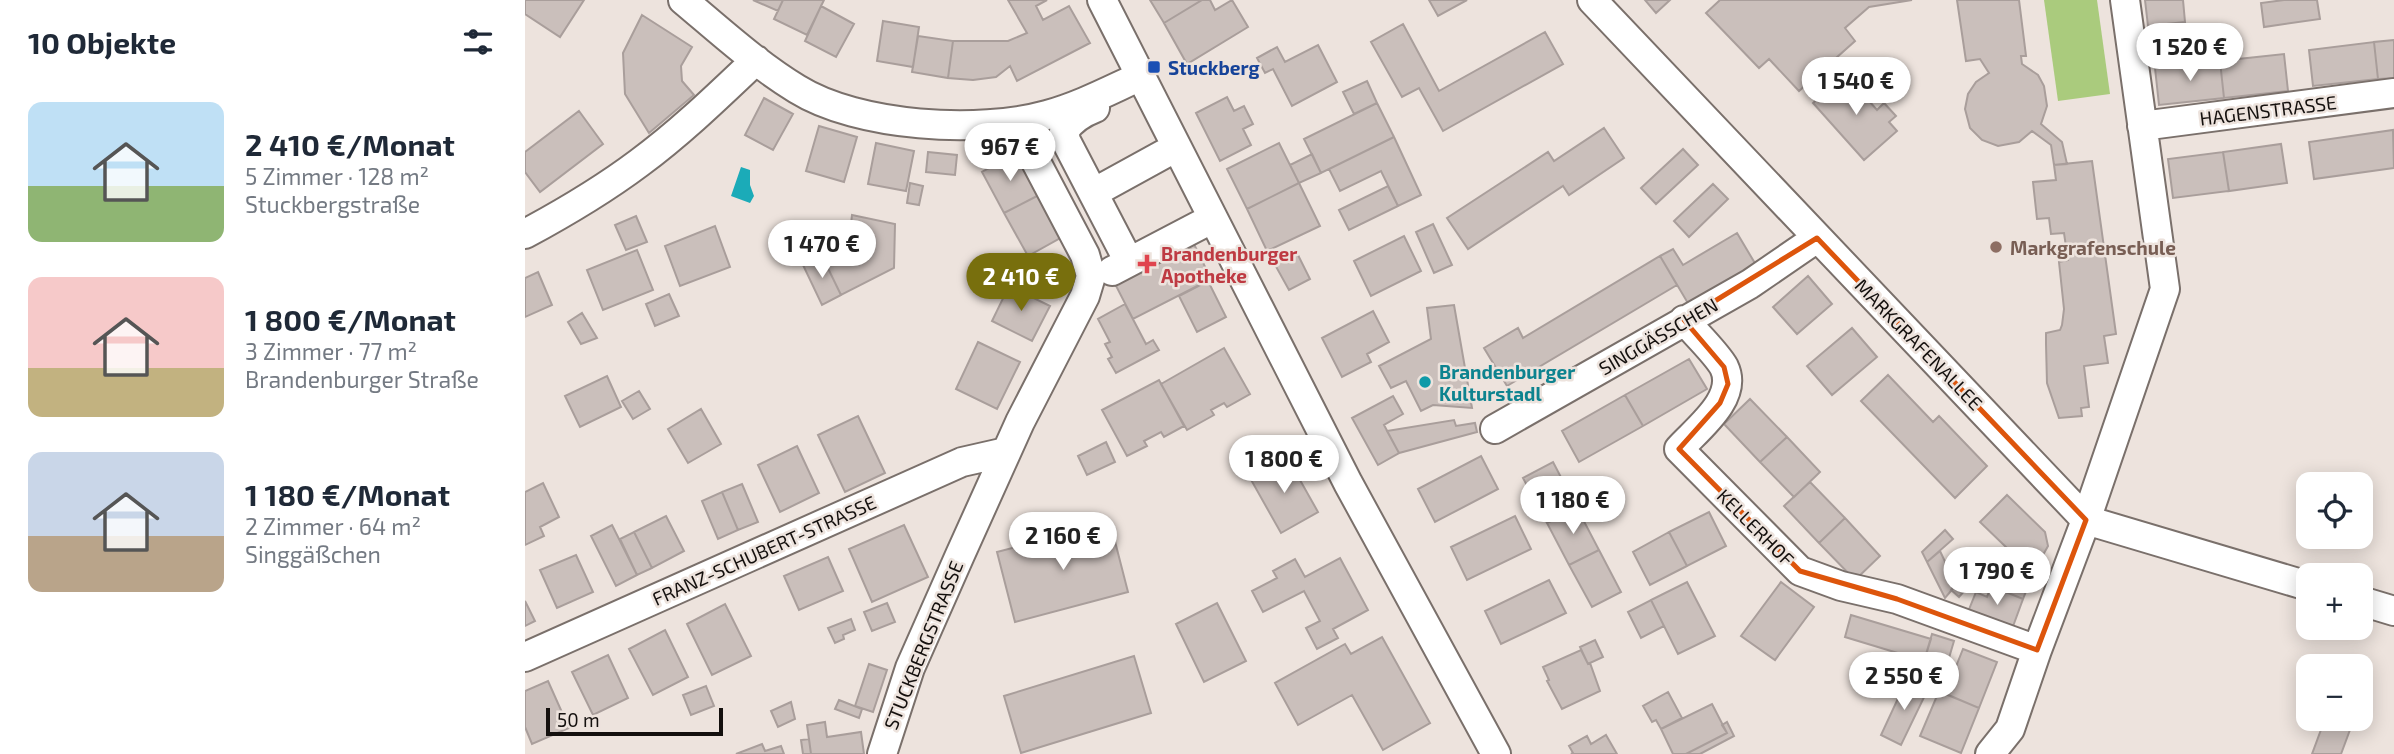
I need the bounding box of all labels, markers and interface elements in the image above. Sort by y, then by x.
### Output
icon: filters [459,23,497,61]
text: 10 Objekte [28,24,176,60]
pin: 1 520 € [2125,24,2255,83]
text: 1 520 € [2152,32,2228,60]
place label: Stuckberg [1168,56,1260,79]
pin: 1 540 € [1791,58,1921,117]
marker: Stuckberg [1146,59,1162,75]
text: 1 540 € [1818,66,1894,94]
street label: HAGENSTRASSE [2198,90,2338,130]
pin: 967 € [961,124,1059,183]
text: 2 410 €/Monat [245,126,455,162]
icon: home [84,130,168,214]
text: 967 € [980,132,1040,160]
text: 5 Zimmer · 128 m² [245,162,429,190]
text: Stuckbergstraße [245,190,420,218]
pin: 1 470 € [757,220,887,280]
text: 1 470 € [784,229,860,257]
place label: Markgrafenschule [2010,236,2176,259]
marker: Markgrafenschule [1988,239,2004,255]
place label: Brandenburger Apotheke [1161,242,1297,287]
pin: 2 410 € [956,254,1086,313]
marker: Brandenburger Apotheke [1139,256,1155,272]
text: 2 410 € [982,262,1060,290]
street label: MARKGRAFENALLEE [1850,274,1988,414]
street label: SINGGÄSSCHEN [1594,293,1722,379]
text: 1 800 €/Monat [245,301,456,337]
icon: home [84,305,168,389]
text: 3 Zimmer · 77 m² [245,337,417,365]
place label: Brandenburger Kulturstadl [1439,360,1575,405]
text: Brandenburger Straße [245,365,479,393]
marker: Brandenburger Kulturstadl [1417,374,1433,390]
pin: 1 800 € [1219,435,1349,495]
text: 1 800 € [1245,444,1323,472]
map controls [2296,472,2373,731]
button: locate [2296,472,2373,549]
text: 1 180 €/Monat [245,476,450,512]
pin: 1 180 € [1508,476,1638,536]
icon: home [84,480,168,564]
street label: KELLERHOF [1713,484,1799,570]
text: 1 180 € [1536,485,1610,513]
street label: FRANZ-SCHUBERT-STRASSE [649,490,879,610]
text: 2 Zimmer · 64 m² [245,512,421,540]
pin: 2 160 € [998,512,1128,572]
text: 2 160 € [1025,521,1101,549]
text: Singgäßchen [245,540,381,568]
pin: 1 790 € [1932,548,2062,607]
text: 1 790 € [1960,556,2034,584]
street label: STUCKBERGSTRASSE [879,557,967,733]
button: + [2296,563,2373,640]
pin: 2 550 € [1839,652,1969,712]
button: − [2296,654,2373,731]
text: 2 550 € [1865,661,1943,689]
scale bar [546,705,723,737]
text: 50 m [557,708,600,731]

